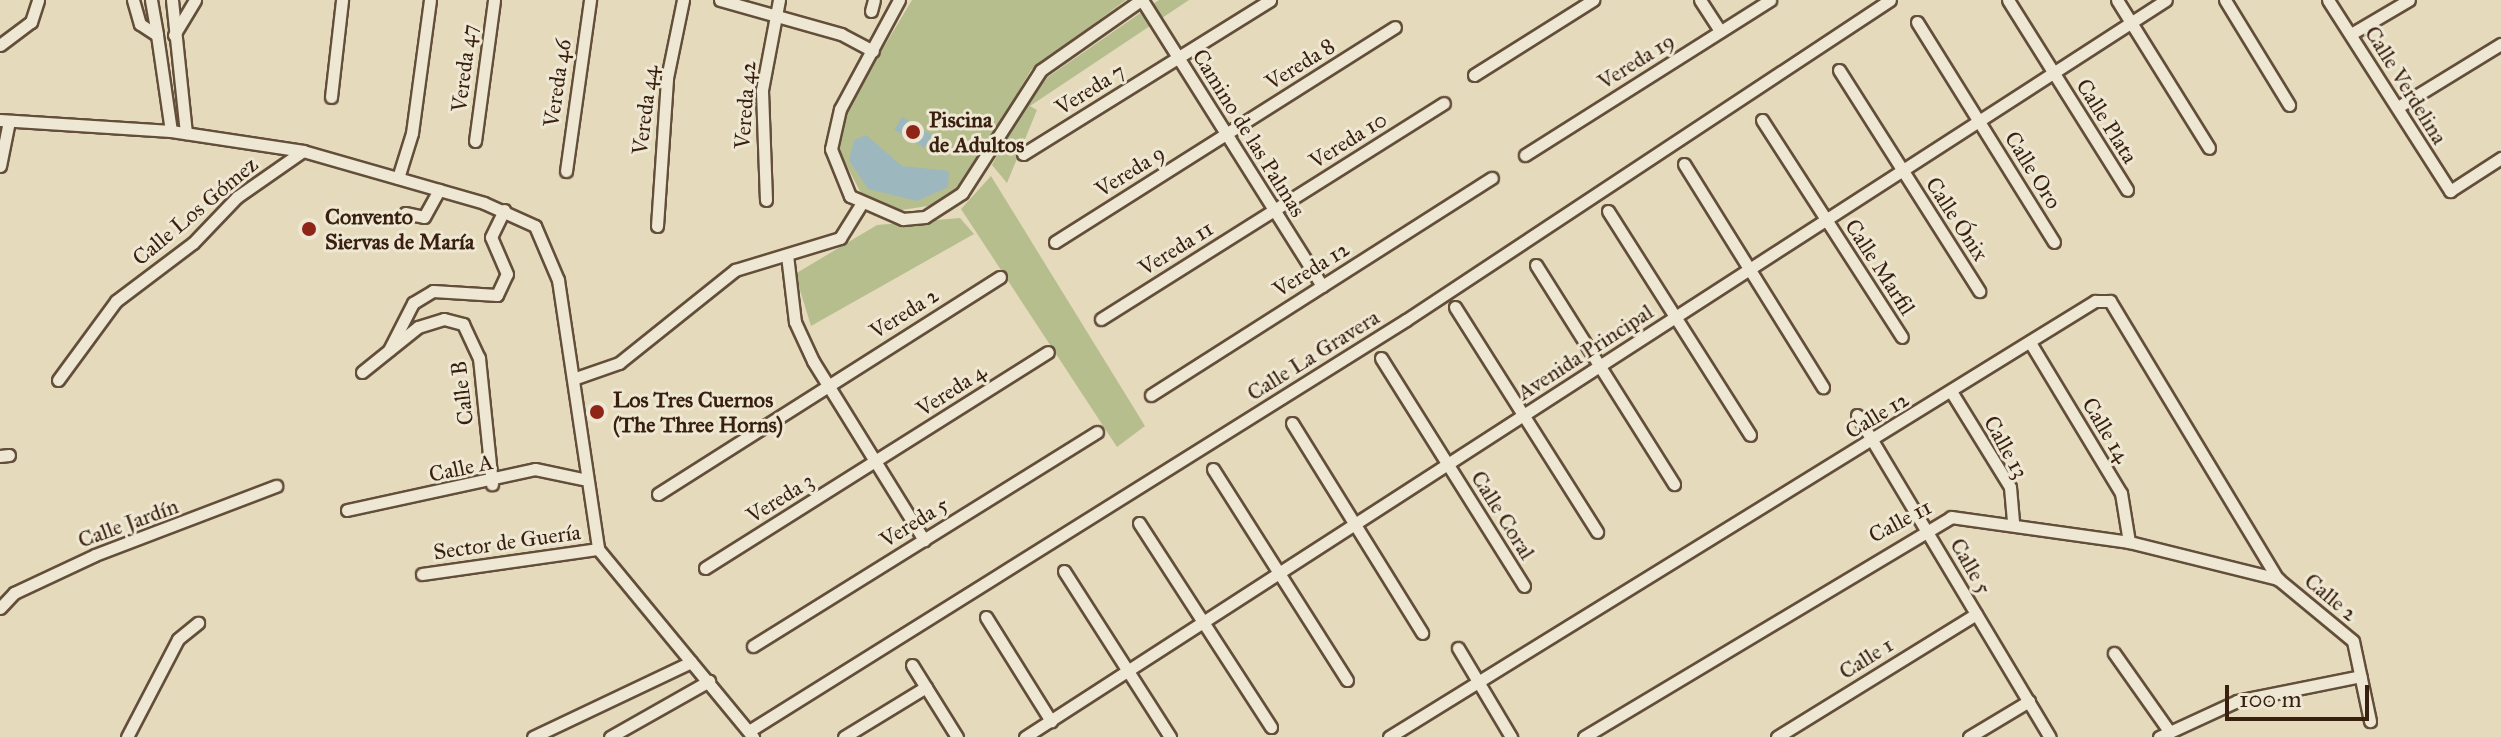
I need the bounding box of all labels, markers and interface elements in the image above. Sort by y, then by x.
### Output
street label: Calle Verdelina [2359,21,2453,149]
street label: Vereda 47 [446,23,482,113]
street label: Vereda 19 [1593,27,1679,95]
street label: Vereda 8 [1260,32,1340,96]
street label: Vereda 46 [538,37,576,129]
street label: Camino de las Palmas [1187,44,1311,222]
street label: Vereda 7 [1050,57,1130,121]
street label: Vereda 42 [729,60,761,150]
street label: Vereda 44 [626,64,664,156]
street label: Calle Plata [2071,74,2143,168]
place label: Piscina de Adultos [929,106,1024,158]
street label: Vereda 10 [1304,106,1392,174]
marker: Piscina de Adultos [904,123,922,141]
street label: Calle Oro [1999,126,2067,214]
street label: Vereda 9 [1090,139,1170,203]
street label: Calle Los Gómez [127,151,263,271]
street label: Calle Ónix [1920,172,1994,266]
place label: Convento Siervas de María [325,203,474,254]
street label: Calle Marfil [1839,214,1921,320]
street label: Vereda 11 [1134,215,1218,281]
marker: Convento Siervas de María [300,220,318,238]
street label: Vereda 12 [1268,235,1354,303]
street label: Vereda 2 [865,282,943,344]
street label: Avenida Principal [1512,298,1658,406]
street label: Calle La Gravera [1242,304,1384,406]
street label: Vereda 4 [911,358,991,422]
street label: Calle B [445,359,479,427]
place label: Los Tres Cuernos (The Three Horns) [613,386,783,438]
street label: Calle 12 [1840,386,1914,444]
street label: Calle 14 [2076,393,2136,467]
marker: Los Tres Cuernos (The Three Horns) [588,403,606,421]
street label: Calle 13 [1978,411,2034,483]
street label: Calle A [427,448,495,488]
street label: Calle Coral [1465,466,1541,564]
street label: Vereda 3 [742,467,818,529]
street label: Vereda 5 [875,491,953,553]
street label: Calle Jardín [74,493,182,553]
street label: Calle 11 [1864,494,1936,548]
street label: Sector de Guería [432,519,582,565]
street label: Calle 5 [1945,533,1997,599]
street label: Calle 2 [2299,567,2363,627]
street label: Calle 1 [1834,631,1898,685]
scale bar [2229,669,2373,719]
text: 100 m [2239,684,2302,714]

